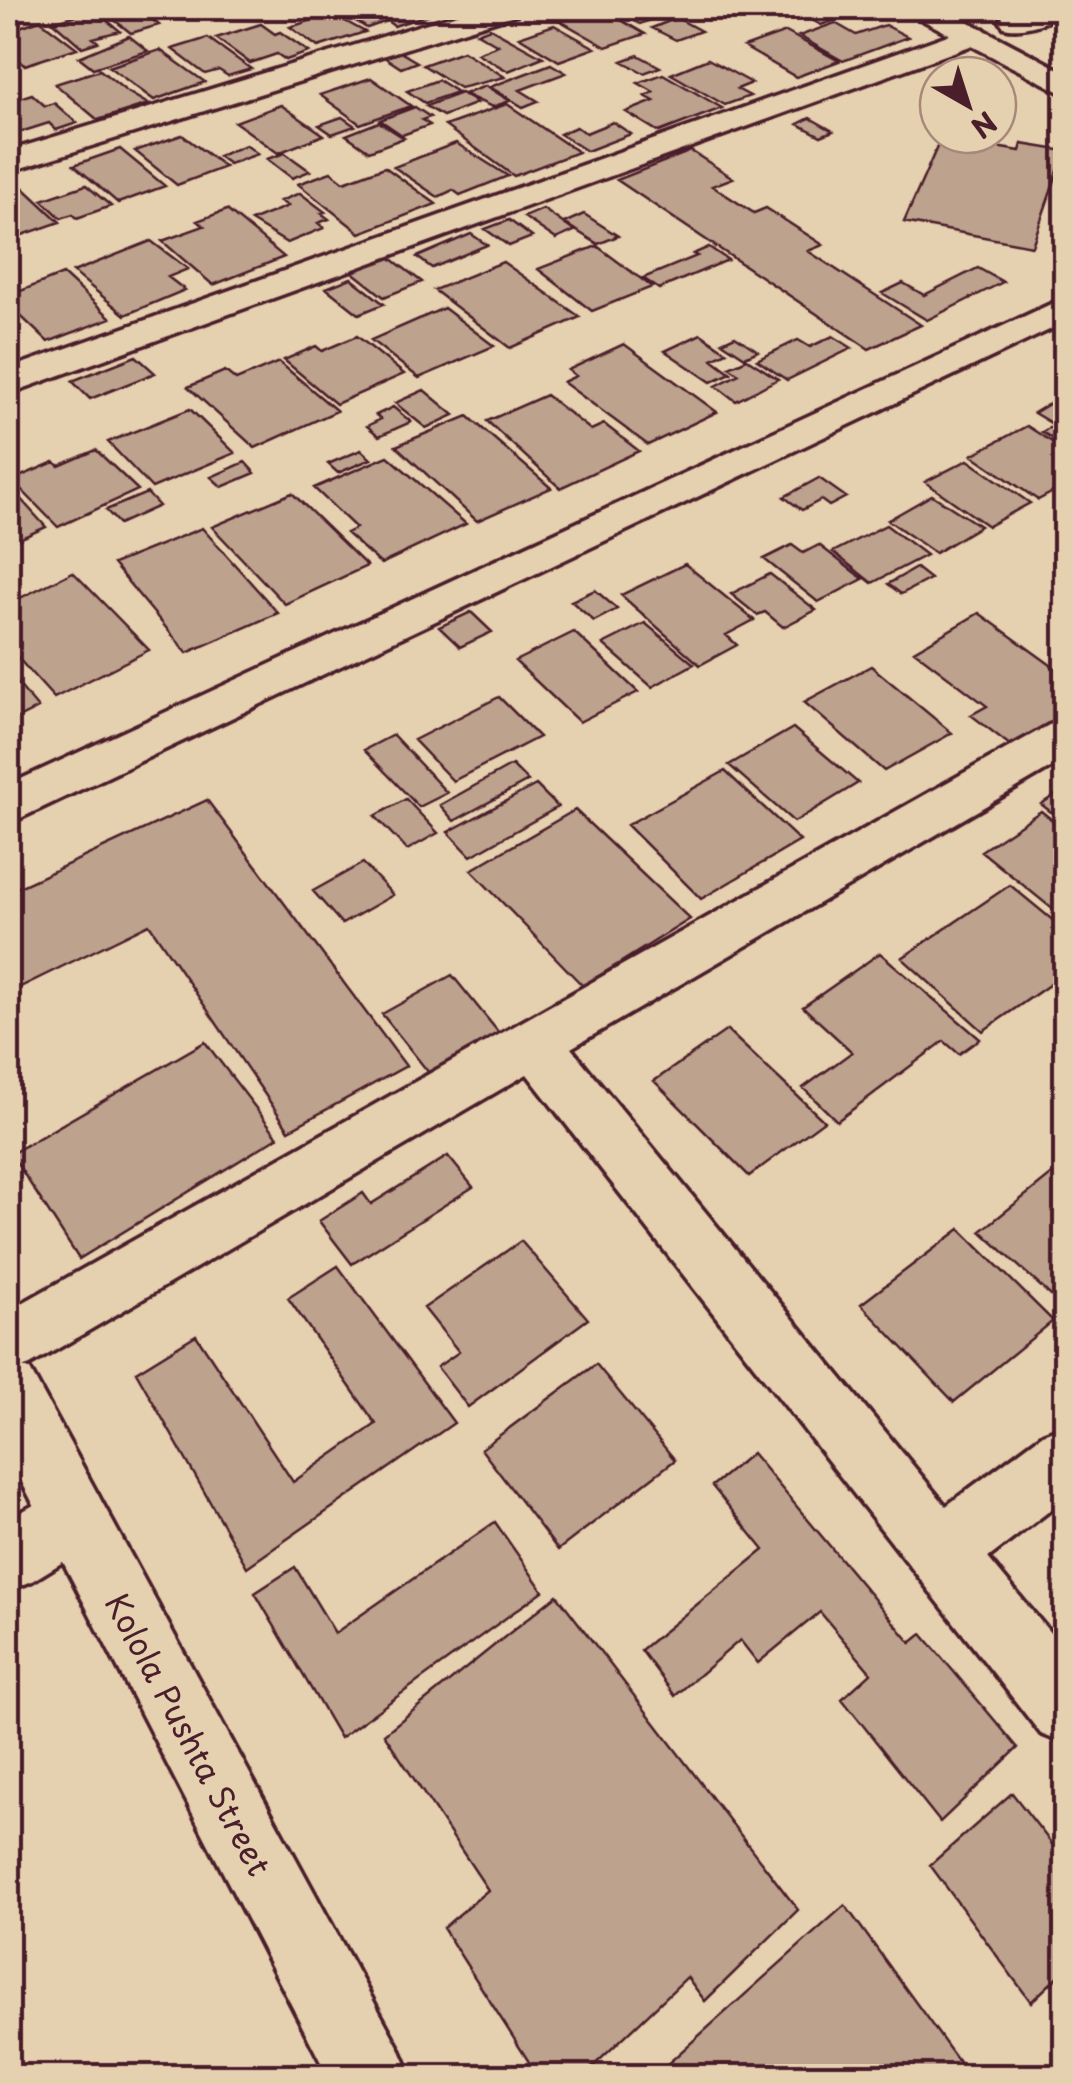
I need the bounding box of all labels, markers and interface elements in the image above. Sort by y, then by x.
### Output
north arrow [918,55,1018,155]
text: N [963,102,1007,149]
street label: Kolola Pushta Street [94,1584,284,1884]

